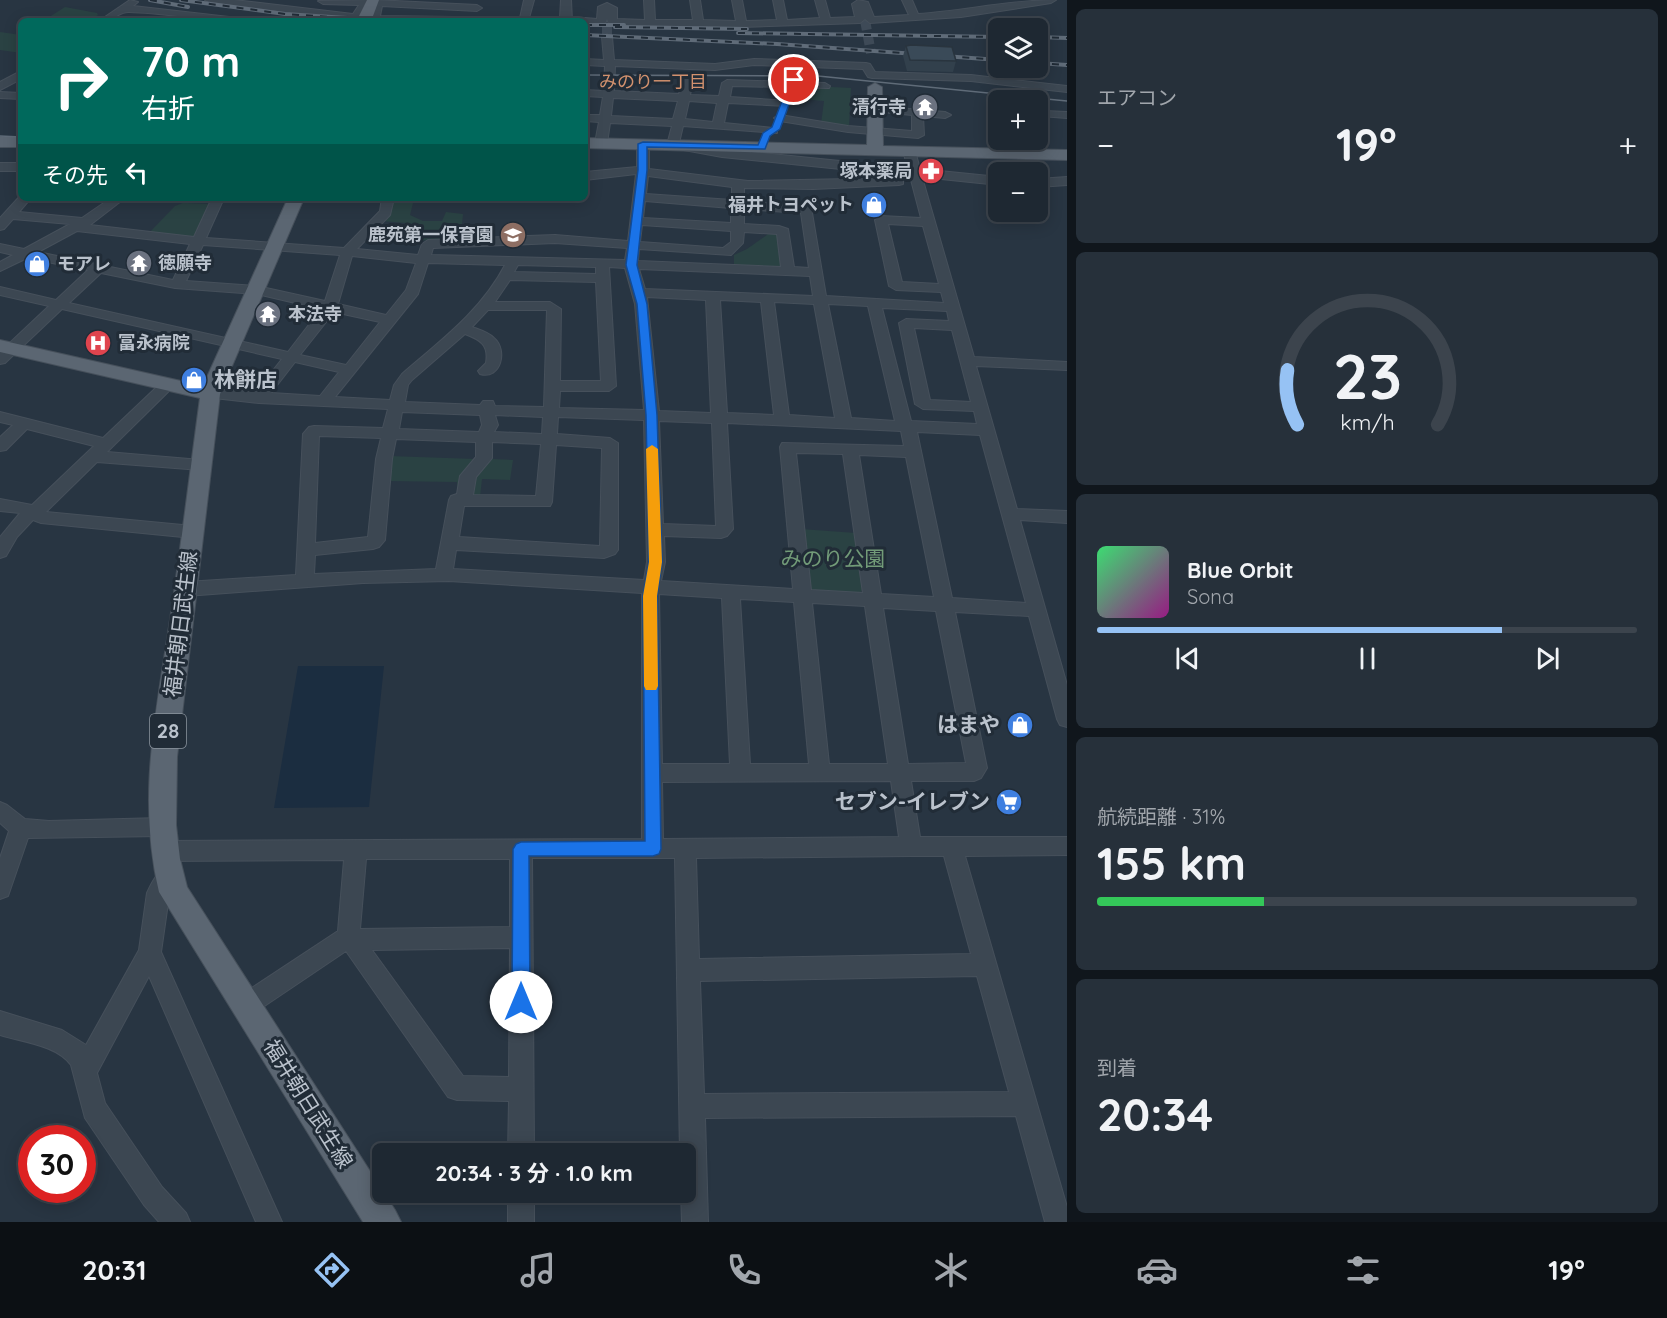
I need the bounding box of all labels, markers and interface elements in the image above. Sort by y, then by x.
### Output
map controls [988,18,1048,222]
button: layers [988,18,1048,78]
text: 70 m [141,35,240,88]
icon: right [42,42,120,120]
pin [768,54,819,105]
icon: arrive [777,63,810,96]
district label: みのり一丁目 [599,70,707,93]
text: エアコン [1097,85,1177,110]
button: + [988,90,1048,150]
text: 右折 [141,91,195,125]
temple icon: 清行寺 [910,92,940,122]
place label: 清行寺 [852,95,906,118]
text: 19° [1336,116,1397,172]
text: − [1097,124,1114,165]
text: + [1618,124,1637,165]
icon: left [120,156,153,189]
pharmacy icon: 塚本薬局 [916,156,946,186]
place label: 塚本薬局 [840,159,912,182]
text: その先 [42,161,108,189]
button: − [988,162,1048,222]
shop icon: 福井トヨペット [859,190,889,220]
place label: 福井トヨペット [728,193,854,216]
school or university icon: 鹿苑第一保育園 [498,220,528,250]
place label: 鹿苑第一保育園 [368,223,494,246]
temple icon: 徳願寺 [124,248,154,278]
shop icon: モアレ [22,249,52,279]
place label: 徳願寺 [158,251,212,274]
place label: モアレ [57,252,111,275]
temple icon: 本法寺 [253,299,283,329]
place label: 本法寺 [288,302,342,325]
hospital icon: 冨永病院 [83,328,113,358]
place label: 冨永病院 [118,331,190,354]
text: 23 [1332,338,1402,416]
shop icon: 林餅店 [179,365,209,395]
place label: 林餅店 [214,366,277,392]
text: km/h [1340,410,1394,436]
park label: みのり公園 [781,545,886,571]
street label: 福井朝日武生線 [158,549,202,698]
text: Blue Orbit [1187,556,1293,584]
text: Sona [1187,584,1234,609]
icon: previous [1171,642,1204,675]
icon: pause [1351,642,1384,675]
icon: next [1531,642,1564,675]
shop icon: はまや [1005,710,1035,740]
place label: はまや [937,711,1000,737]
road number: 28 [150,714,186,748]
supermarket icon: セブン-イレブン [994,787,1024,817]
place label: セブン-イレブン [835,788,990,814]
text: 航続距離 · 31% [1097,804,1225,829]
text: 155 km [1097,835,1246,891]
position arrow [489,970,553,1034]
street label: 福井朝日武生線 [259,1034,359,1173]
text: 到着 [1097,1055,1137,1080]
text: 20:34 [1097,1086,1213,1142]
speed limit sign: 30 [18,1125,96,1203]
text: 20:34 · 3 分 · 1.0 km [435,1159,633,1187]
icon: directions [311,1249,353,1291]
icon: music [517,1249,559,1291]
icon: phone [723,1249,765,1291]
icon: climate [930,1249,972,1291]
icon: car [1136,1249,1178,1291]
icon: filters [1342,1249,1384,1291]
text: 20:31 [82,1253,146,1287]
text: 19° [1548,1253,1585,1287]

